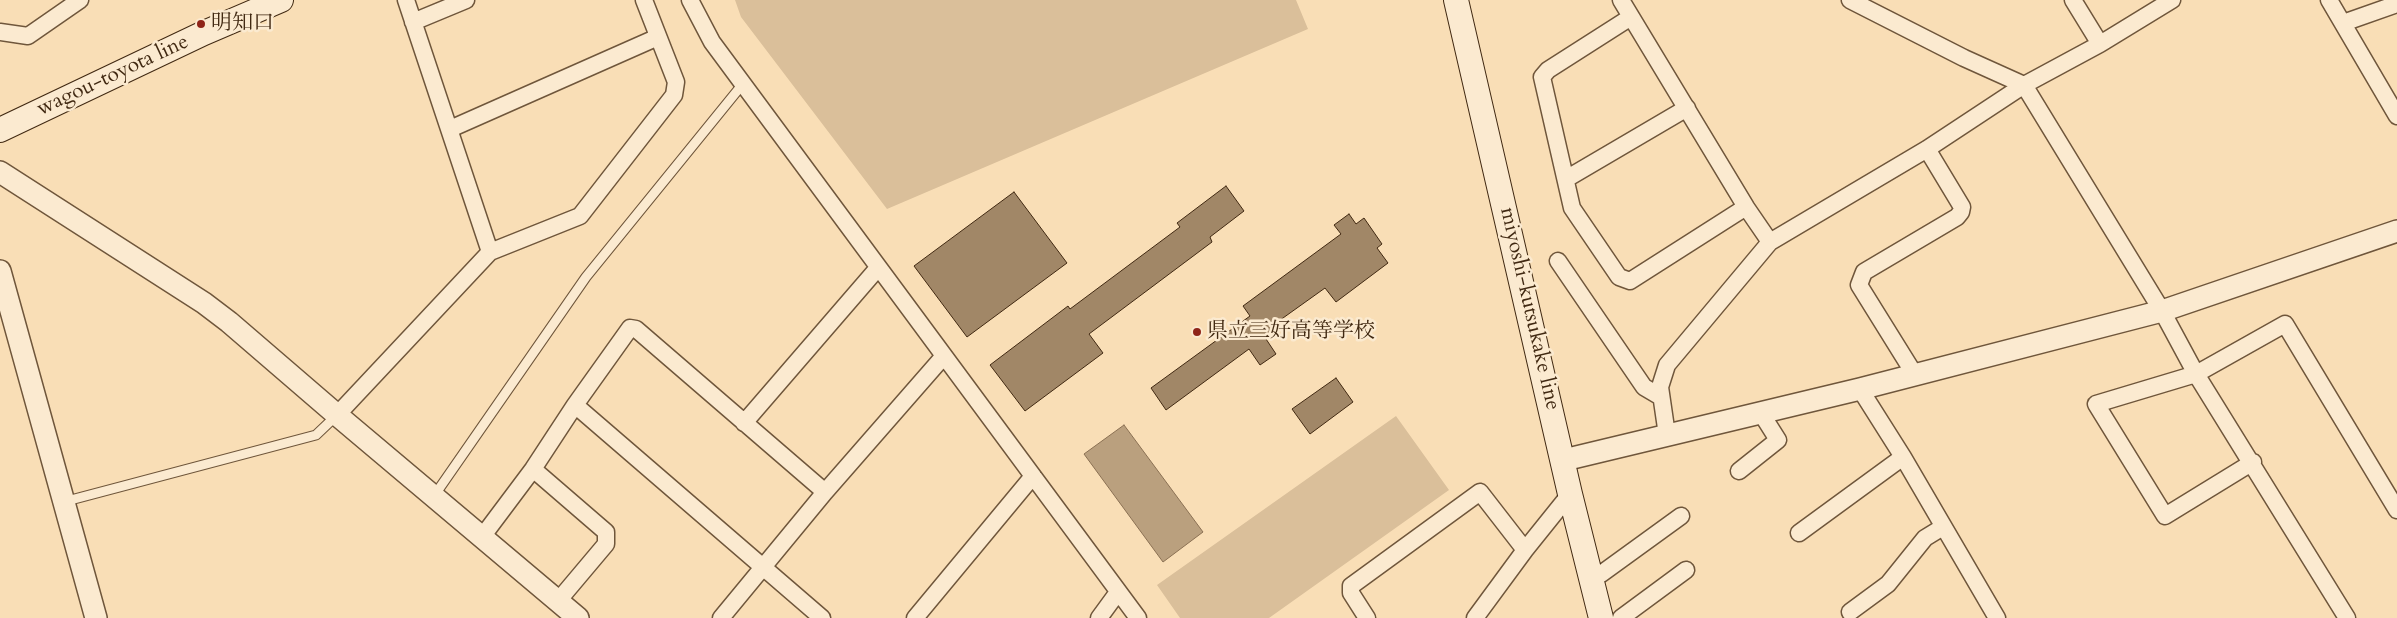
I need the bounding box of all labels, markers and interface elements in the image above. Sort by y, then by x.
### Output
place label: 明知口 [211,11,274,37]
marker: 明知口 [195,18,207,30]
street label: wagou-toyota line [33,30,193,122]
street label: miyoshi-kutsukake line [1493,205,1565,413]
place label: 県立三好高等学校 [1207,319,1375,345]
marker: 県立三好高等学校 [1191,326,1203,338]

